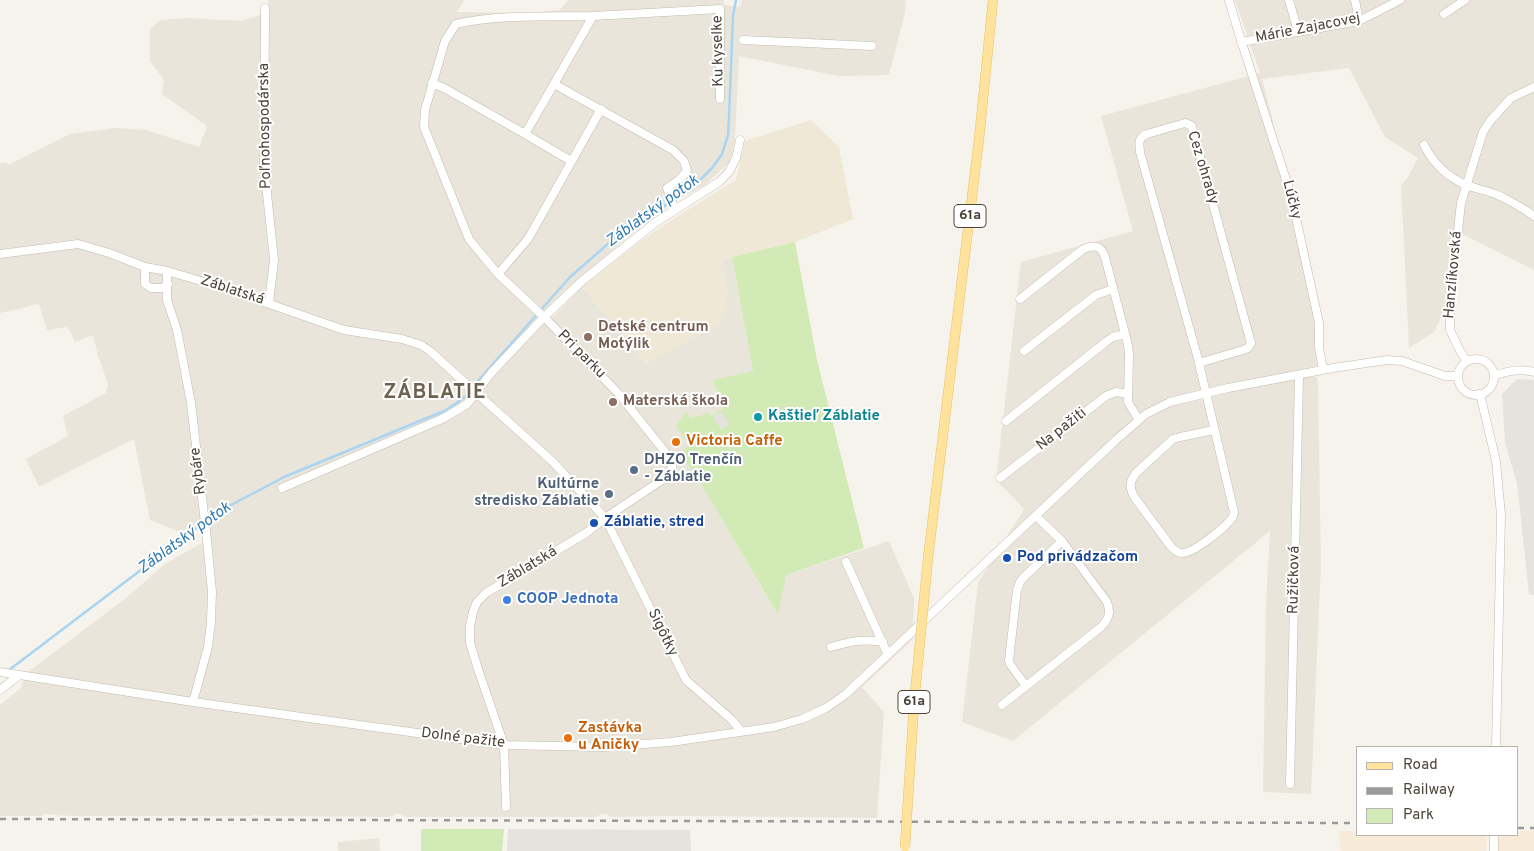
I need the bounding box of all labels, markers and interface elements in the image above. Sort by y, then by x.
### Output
street label: Márie Zajacovej [1254,10,1362,48]
street label: Ku kyselke [709,15,729,87]
street label: Poľnohospodárska [256,63,276,189]
street label: Cez ohrady [1182,129,1222,207]
water label: Záblatský potok [603,172,703,252]
street label: Lúčky [1277,178,1305,222]
road number: 61a [954,205,986,228]
street label: Hanzlíkovská [1441,230,1467,320]
street label: Záblatská [198,272,266,310]
place label: Detské centrum Motýlik [598,319,709,354]
street label: Pri parku [553,327,609,383]
marker: Detské centrum Motýlik [582,331,594,343]
district label: ZÁBLATIE [383,382,487,406]
place label: Materská škola [623,393,728,411]
marker: Materská škola [607,396,619,408]
street label: Na pažiti [1033,405,1091,455]
place label: Kaštieľ Záblatie [768,408,880,426]
marker: Kaštieľ Záblatie [752,411,764,423]
place label: Victoria Caffe [686,433,783,451]
marker: Victoria Caffe [670,436,682,448]
street label: Rybáre [187,446,211,496]
place label: DHZO Trenčín - Záblatie [644,452,742,487]
marker: DHZO Trenčín - Záblatie [628,464,640,476]
place label: Kultúrne stredisko Záblatie [474,476,599,511]
marker: Kultúrne stredisko Záblatie [603,488,615,500]
water label: Záblatský potok [135,499,235,579]
place label: Záblatie, stred [604,514,704,532]
marker: Záblatie, stred [588,517,600,529]
street label: Záblatská [495,543,561,593]
street label: Ružičková [1285,546,1305,614]
place label: Pod privádzačom [1017,549,1138,567]
marker: Pod privádzačom [1001,552,1013,564]
place label: COOP Jednota [517,591,618,609]
marker: COOP Jednota [501,594,513,606]
street label: Sigôtky [643,606,681,660]
road number: 61a [898,690,930,714]
place label: Zastávka u Aničky [578,720,642,755]
street label: Dolné pažite [420,725,506,753]
marker: Zastávka u Aničky [562,732,574,744]
legend [1356,746,1519,836]
text: Road [1403,756,1438,775]
text: Railway [1403,781,1455,800]
text: Park [1403,806,1434,825]

